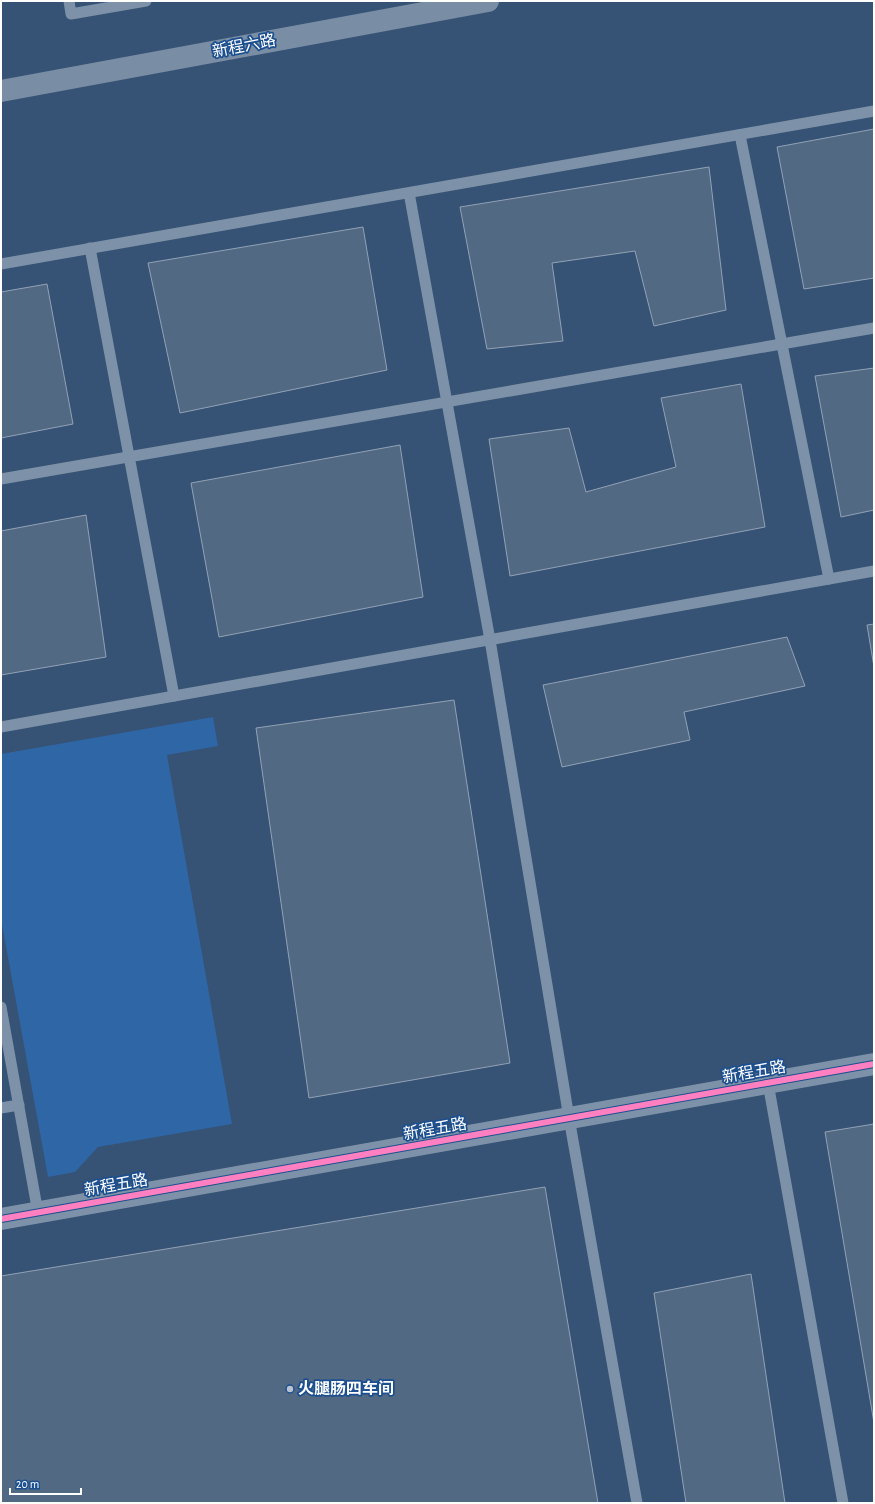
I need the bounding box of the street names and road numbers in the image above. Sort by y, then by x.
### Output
street label: 新程六路 [211,31,277,60]
street label: 新程五路 [721,1058,787,1085]
street label: 新程五路 [402,1115,468,1142]
street label: 新程五路 [83,1171,149,1198]

